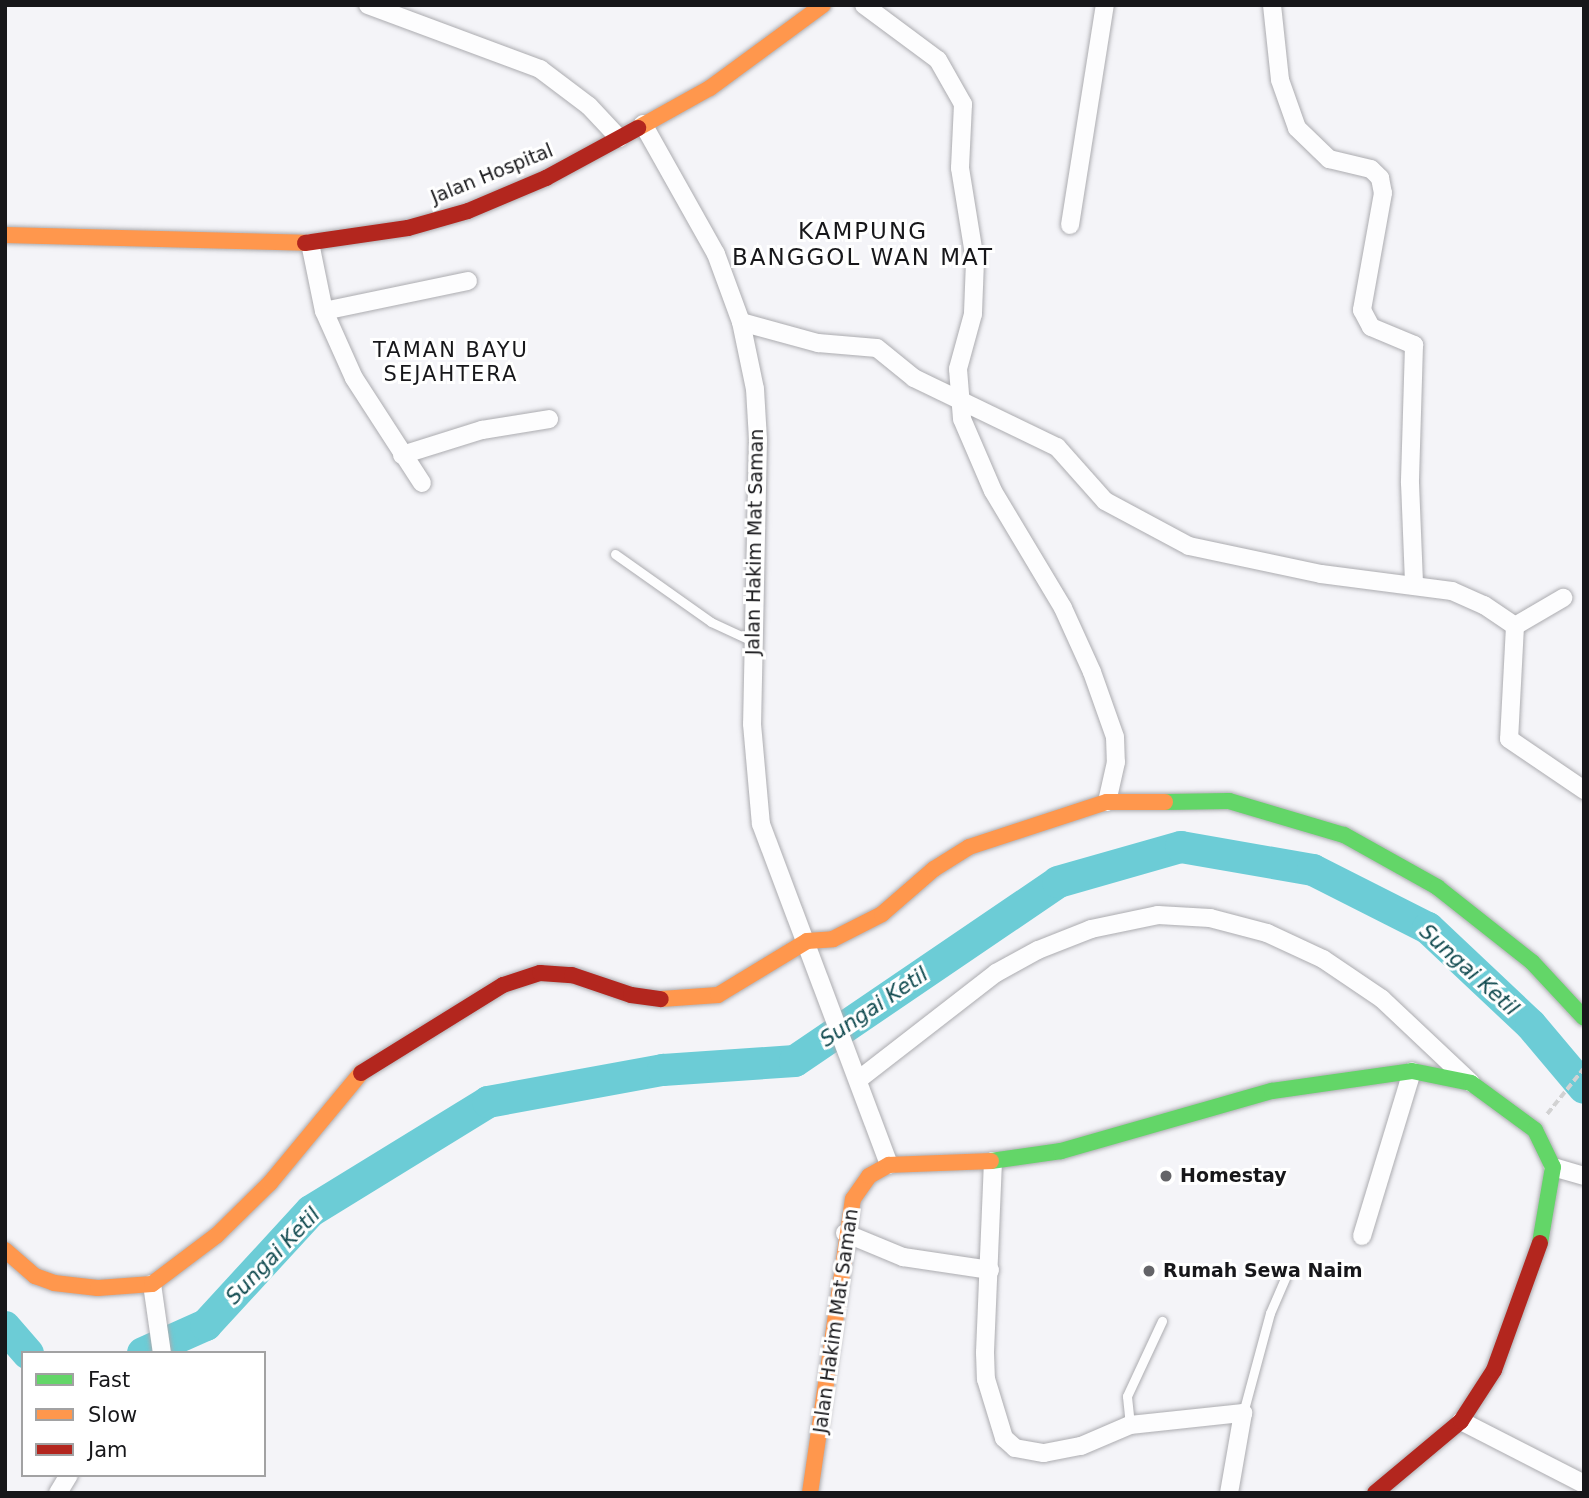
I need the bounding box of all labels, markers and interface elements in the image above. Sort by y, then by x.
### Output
street label: Jalan Hospital [428,139,556,209]
district label: KAMPUNG BANGGOL WAN MAT [734,217,992,271]
district label: TAMAN BAYU SEJAHTERA [374,337,528,387]
street label: Jalan Hakim Mat Saman [742,429,768,655]
water label: Sungai Ketil [1414,919,1524,1021]
water label: Sungai Ketil [815,962,933,1052]
place label: Homestay [1180,1165,1287,1187]
marker: Homestay [1158,1168,1174,1184]
water label: Sungai Ketil [221,1202,325,1310]
street label: Jalan Hakim Mat Saman [809,1207,863,1435]
place label: Rumah Sewa Naim [1163,1260,1363,1282]
marker: Rumah Sewa Naim [1141,1263,1157,1279]
legend [21,1351,266,1477]
text: Fast [88,1368,130,1392]
text: Slow [88,1403,137,1427]
text: Jam [88,1438,128,1462]

